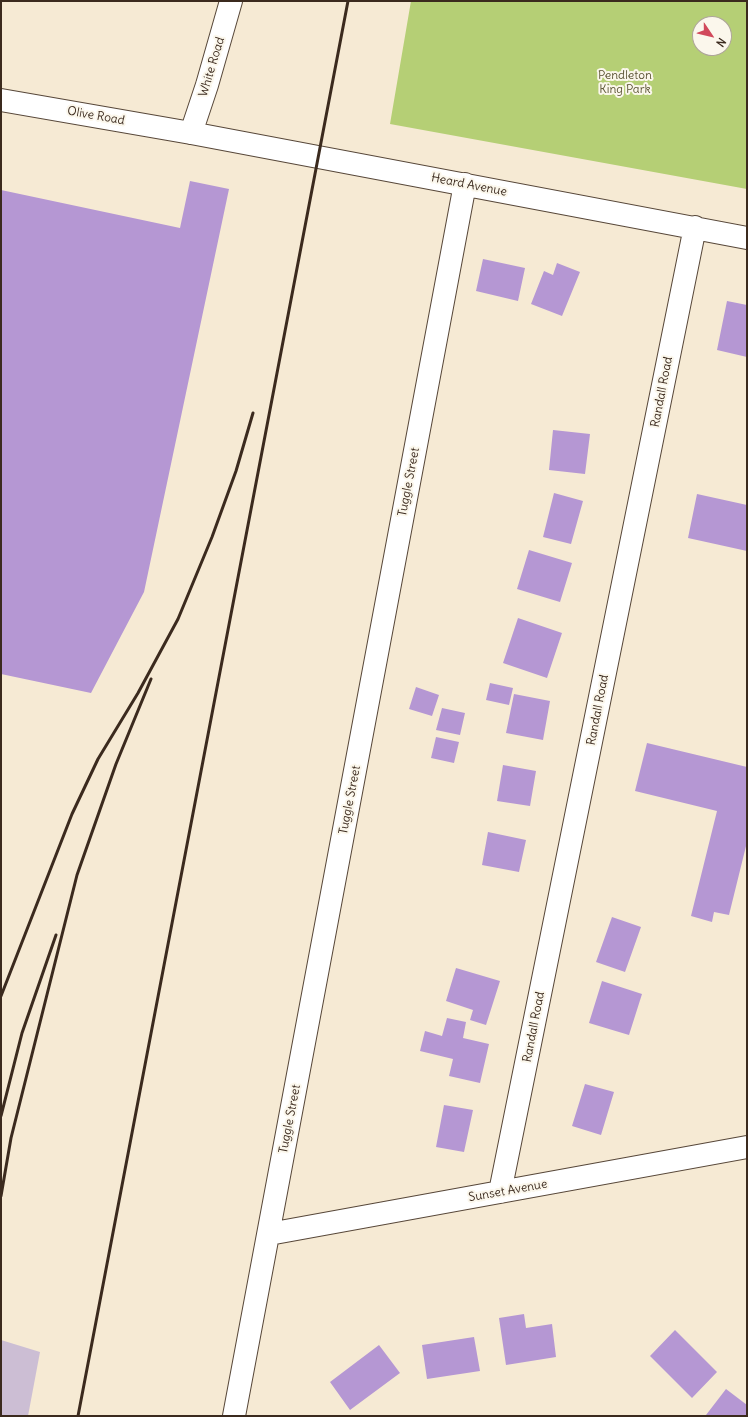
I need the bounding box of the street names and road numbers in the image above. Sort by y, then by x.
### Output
street label: White Road [196,35,228,99]
street label: Olive Road [66,104,126,128]
street label: Heard Avenue [430,171,508,199]
street label: Randall Road [648,355,676,429]
street label: Tuggle Street [395,446,423,518]
street label: Randall Road [584,673,612,747]
street label: Tuggle Street [336,764,364,836]
street label: Randall Road [520,990,548,1064]
street label: Tuggle Street [276,1083,304,1155]
street label: Sunset Avenue [468,1177,548,1205]

